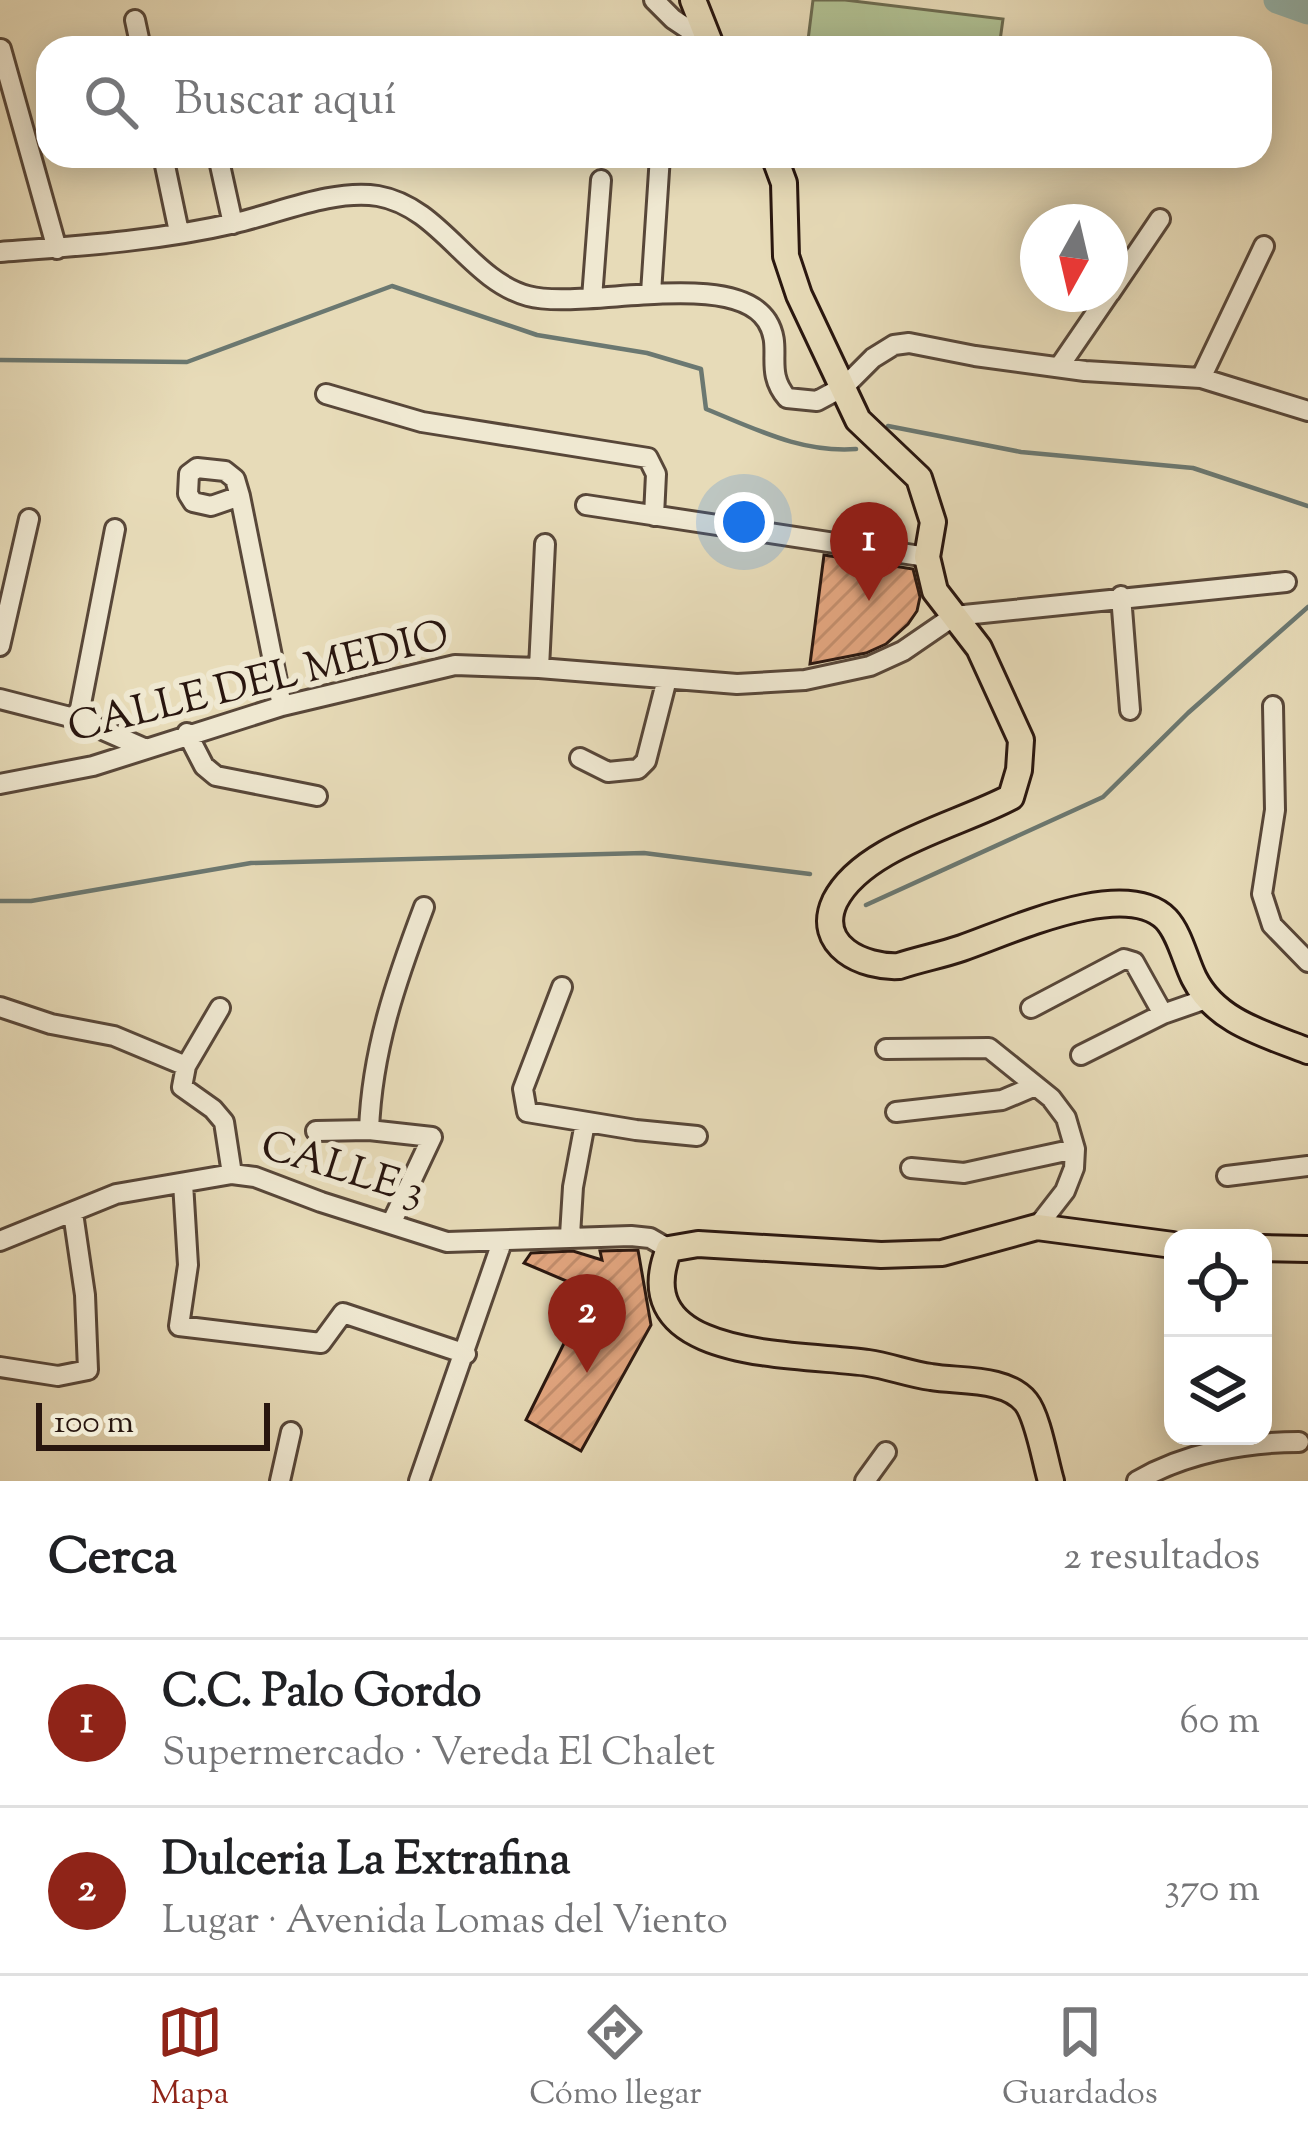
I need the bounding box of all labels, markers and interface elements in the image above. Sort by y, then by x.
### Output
search box [36,36,1272,168]
icon: search [78,69,144,135]
text: Buscar aquí [174,70,396,135]
north arrow [1020,204,1128,312]
your location [714,492,774,552]
pin: 1 [830,502,908,601]
street label: CALLE DEL MEDIO [62,608,456,760]
street label: CALLE 3 [253,1118,431,1224]
map controls [1164,1229,1272,1445]
button: locate [1164,1229,1272,1337]
pin: 2 [548,1274,626,1373]
button: layers [1164,1337,1272,1445]
scale bar [36,1397,270,1450]
text: 100 m [54,1400,134,1448]
text: Cerca [48,1523,177,1596]
text: 2 resultados [1063,1531,1260,1587]
text: C.C. Palo Gordo [162,1662,481,1727]
text: 1 [80,1695,94,1751]
text: 60 m [1179,1695,1260,1751]
text: Supermercado · Vereda El Chalet [162,1727,715,1783]
text: Dulceria La Extrafina [162,1830,571,1895]
text: 2 [78,1863,96,1919]
text: 370 m [1164,1863,1260,1919]
text: Lugar · Avenida Lomas del Viento [162,1895,728,1951]
tab: Mapa [150,1999,229,2119]
tab: Cómo llegar [529,1999,702,2119]
tab: Guardados [1002,1999,1158,2119]

